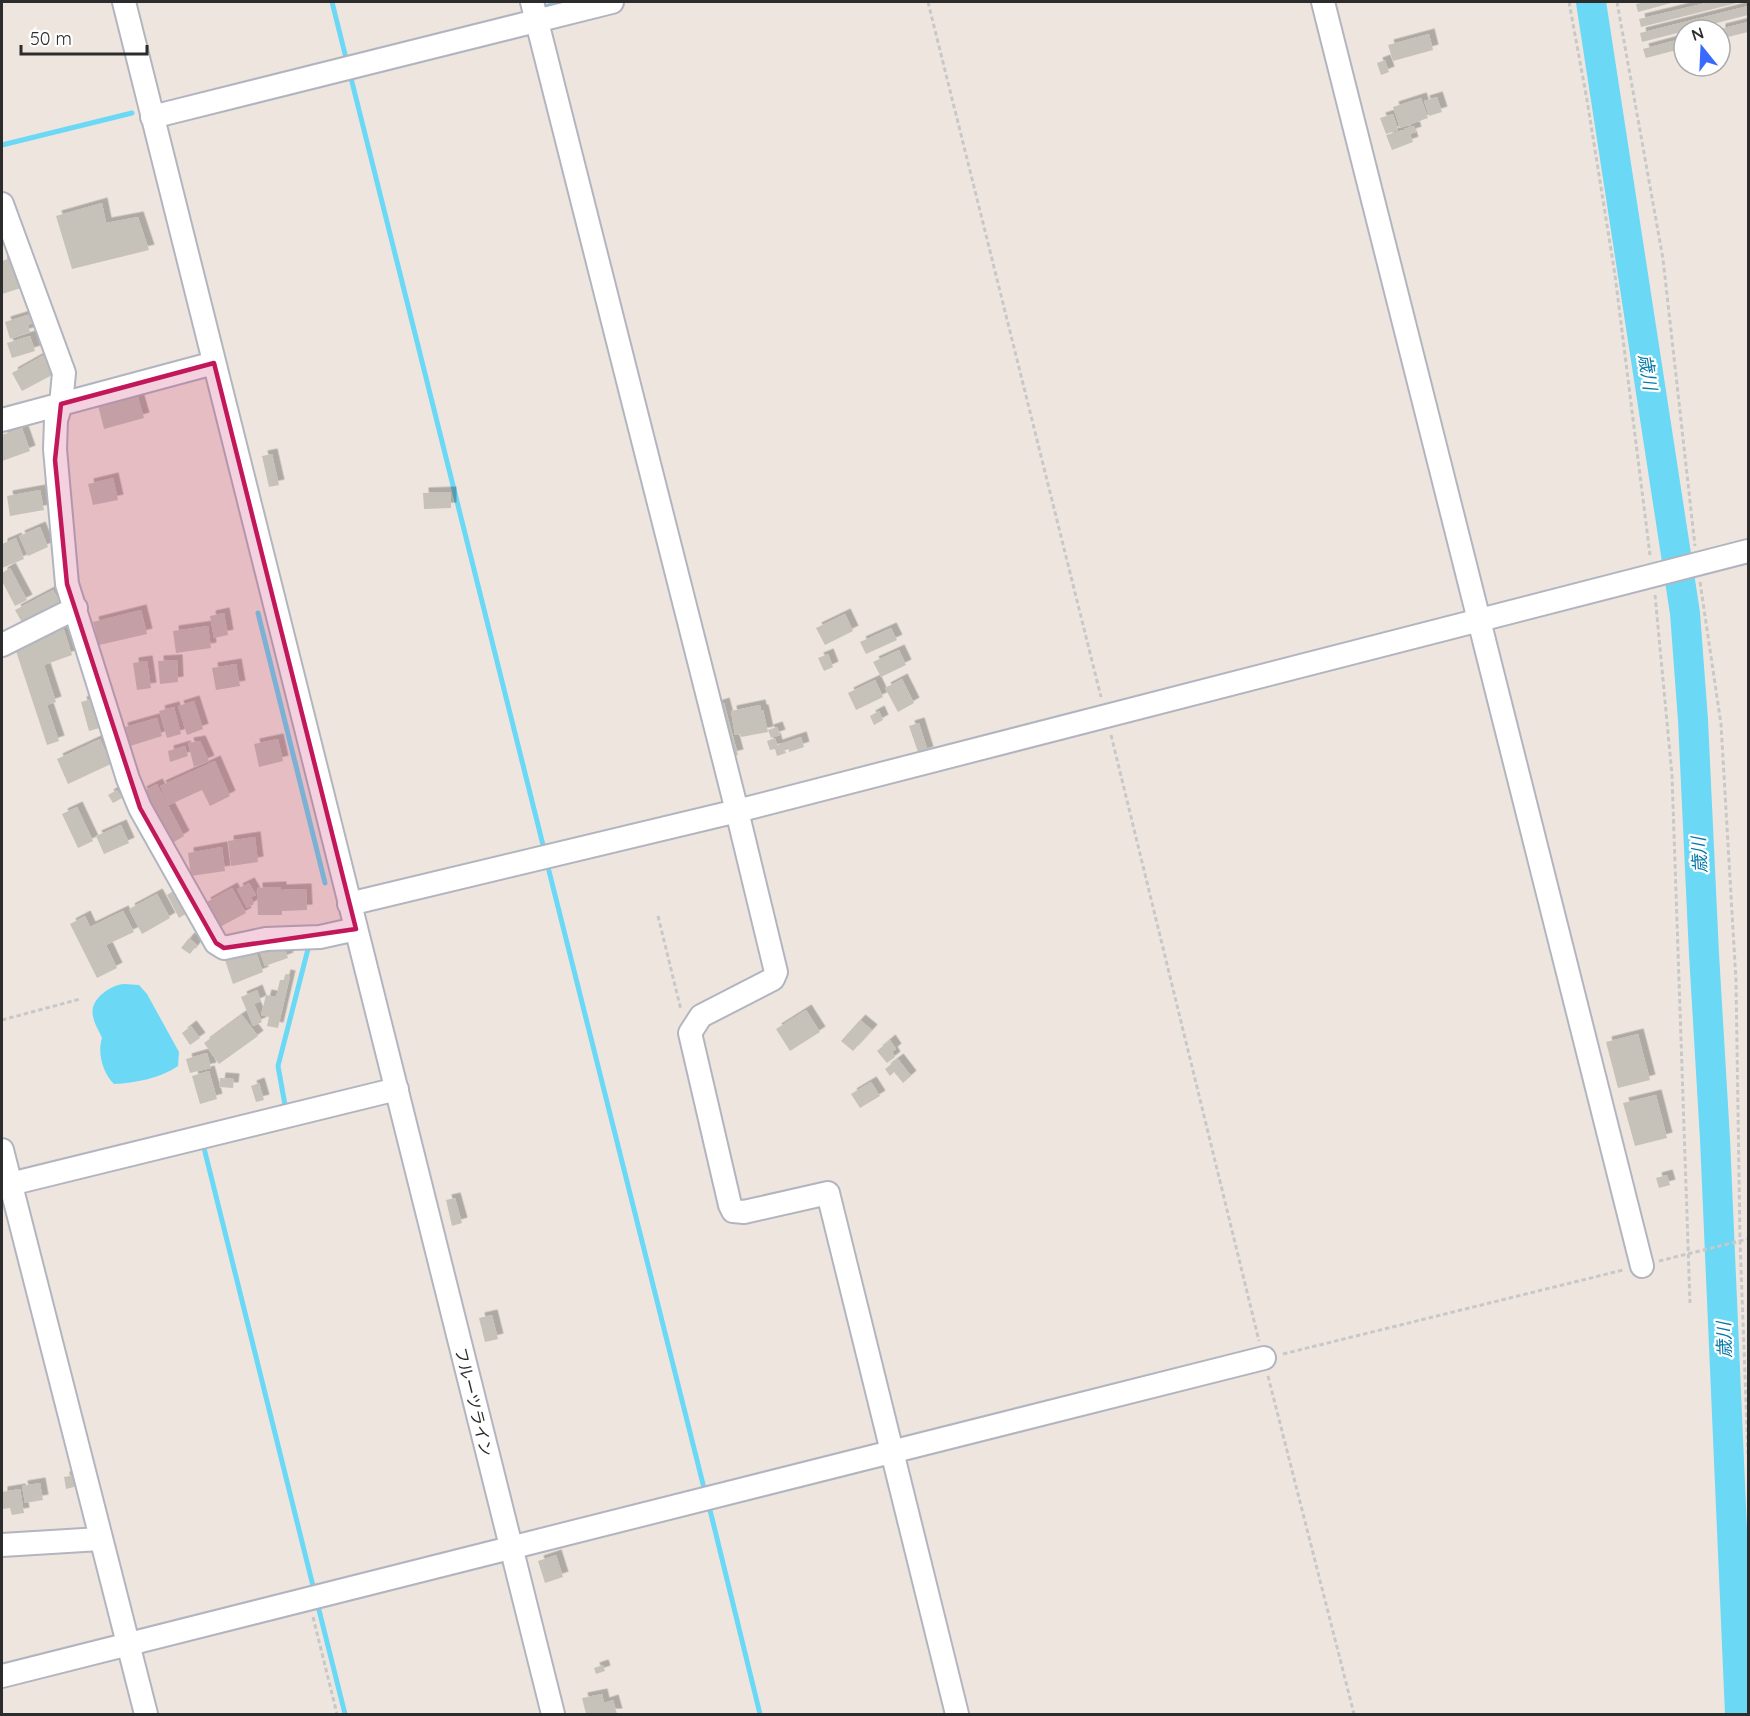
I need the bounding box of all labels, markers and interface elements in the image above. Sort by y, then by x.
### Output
scale bar [21,18,147,56]
north arrow [1672,18,1732,78]
text: N [1689,22,1706,45]
text: 50 m [30,27,72,50]
water label: 歳川 [1634,352,1662,394]
water label: 歳川 [1686,834,1711,874]
water label: 歳川 [1712,1320,1736,1358]
street label: フルーツライン [451,1345,497,1459]

